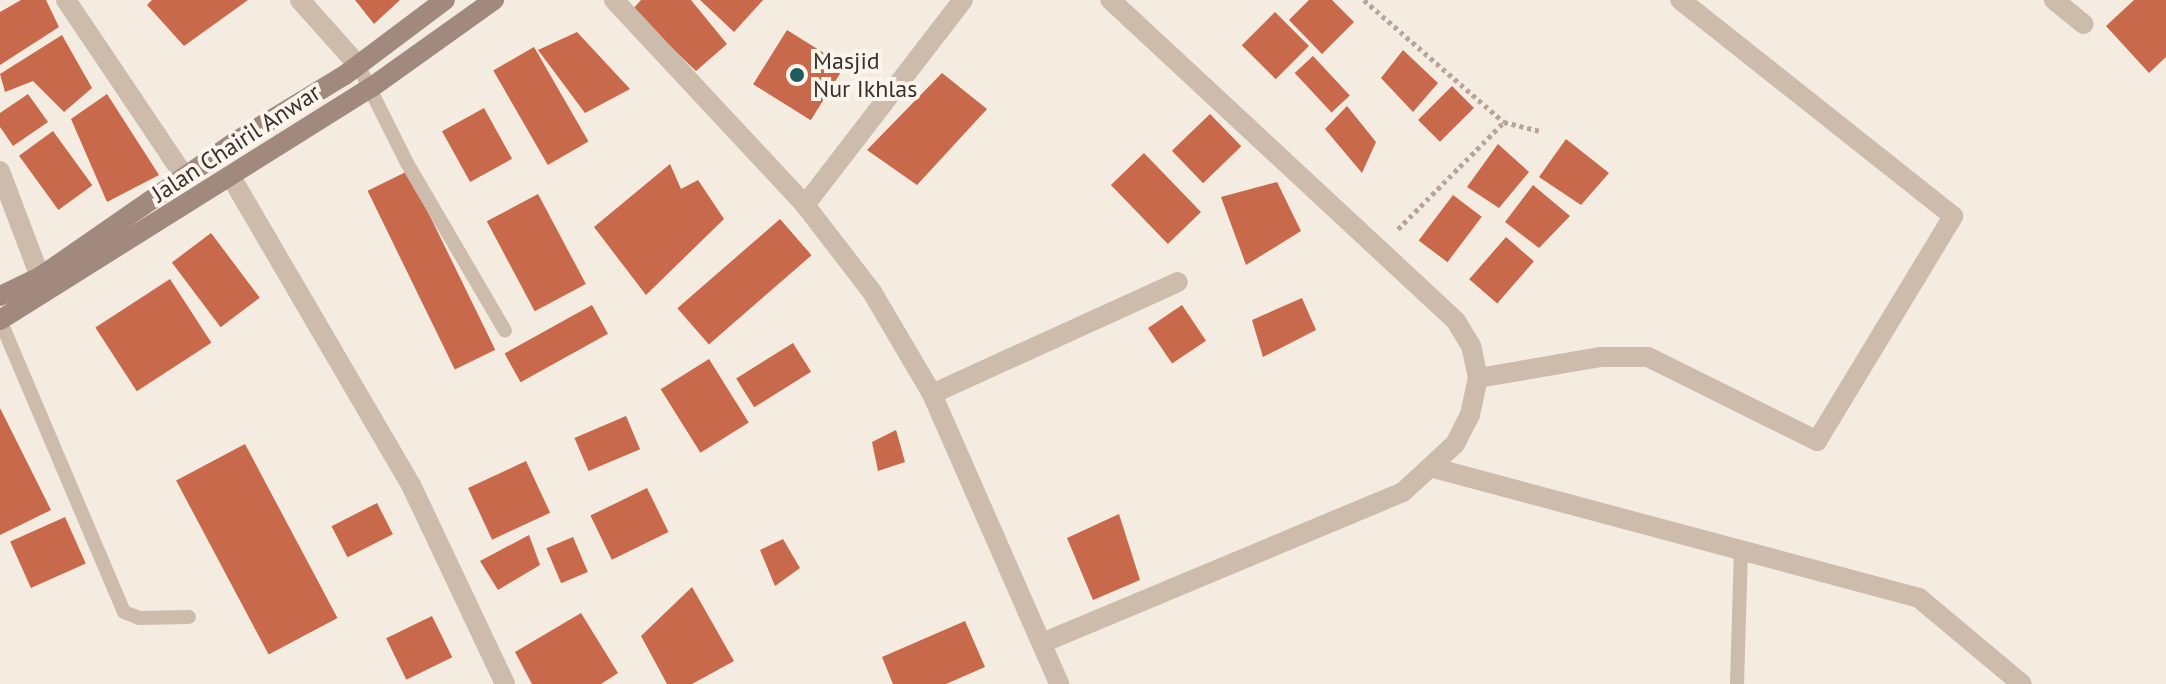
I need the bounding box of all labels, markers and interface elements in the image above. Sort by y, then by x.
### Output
place label: Masjid Nur Ikhlas [813,47,917,103]
marker: Masjid Nur Ikhlas [788,66,806,84]
street label: Jalan Chairil Anwar [146,78,326,208]

